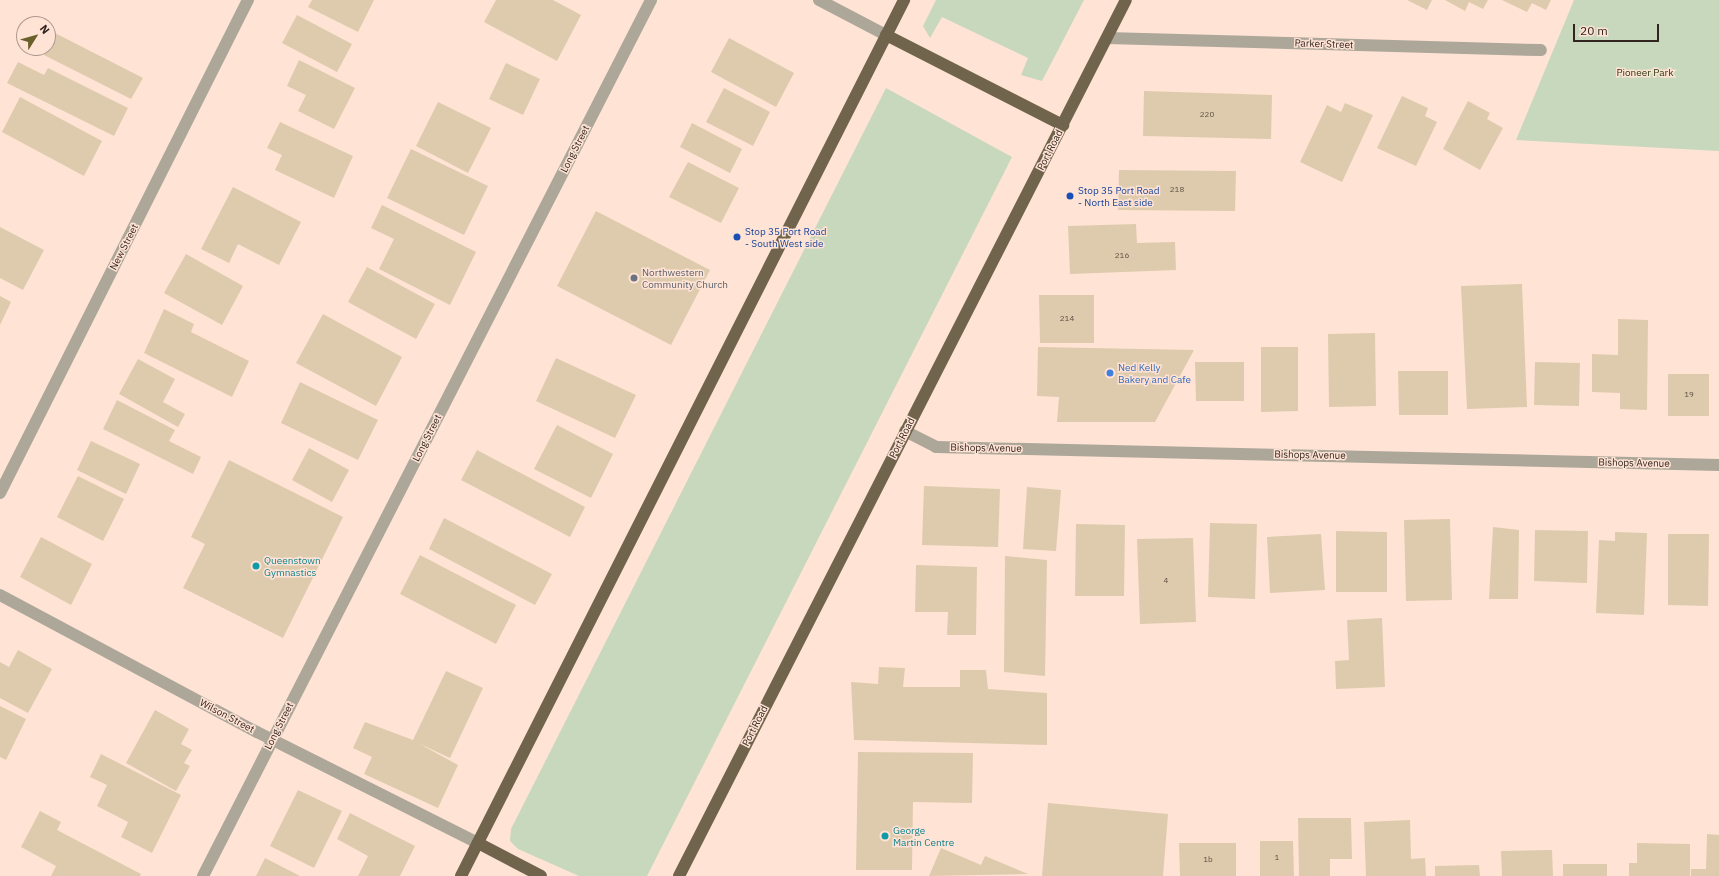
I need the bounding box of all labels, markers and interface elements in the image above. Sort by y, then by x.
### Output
north arrow [16,16,56,56]
scale bar [1575,16,1661,42]
text: N [37,22,53,37]
text: 20 m [1580,23,1608,38]
street label: Parker Street [1294,37,1354,51]
park label: Pioneer Park [1616,67,1674,79]
house number: 220 [1200,110,1214,120]
street label: Long Street [558,123,592,175]
street label: Port Road [1035,128,1065,172]
place label: Stop 35 Port Road - North East side [1078,184,1159,208]
house number: 218 [1170,185,1184,195]
marker: Stop 35 Port Road - North East side [1065,191,1075,201]
street label: New Street [107,222,141,272]
place label: Stop 35 Port Road - South West side [745,225,826,248]
marker: Stop 35 Port Road - South West side [732,232,742,242]
house number: 216 [1115,251,1129,261]
place label: Northwestern Community Church [642,266,728,290]
marker: Northwestern Community Church [629,273,639,283]
house number: 214 [1060,314,1074,324]
place label: Ned Kelly Bakery and Cafe [1118,361,1191,384]
marker: Ned Kelly Bakery and Cafe [1105,368,1115,378]
house number: 19 [1684,390,1694,400]
street label: Long Street [410,412,444,464]
street label: Port Road [887,416,917,460]
street label: Bishops Avenue [950,441,1022,455]
street label: Bishops Avenue [1274,448,1346,462]
street label: Bishops Avenue [1598,456,1670,470]
place label: Queenstown Gymnastics [264,554,321,578]
marker: Queenstown Gymnastics [251,561,261,571]
house number: 4 [1164,576,1168,586]
street label: Wilson Street [198,697,256,735]
street label: Long Street [262,700,296,752]
street label: Port Road [740,704,770,748]
place label: George Martin Centre [893,824,954,848]
marker: George Martin Centre [880,831,890,841]
house number: 1 [1275,853,1279,863]
house number: 1b [1203,855,1213,865]

